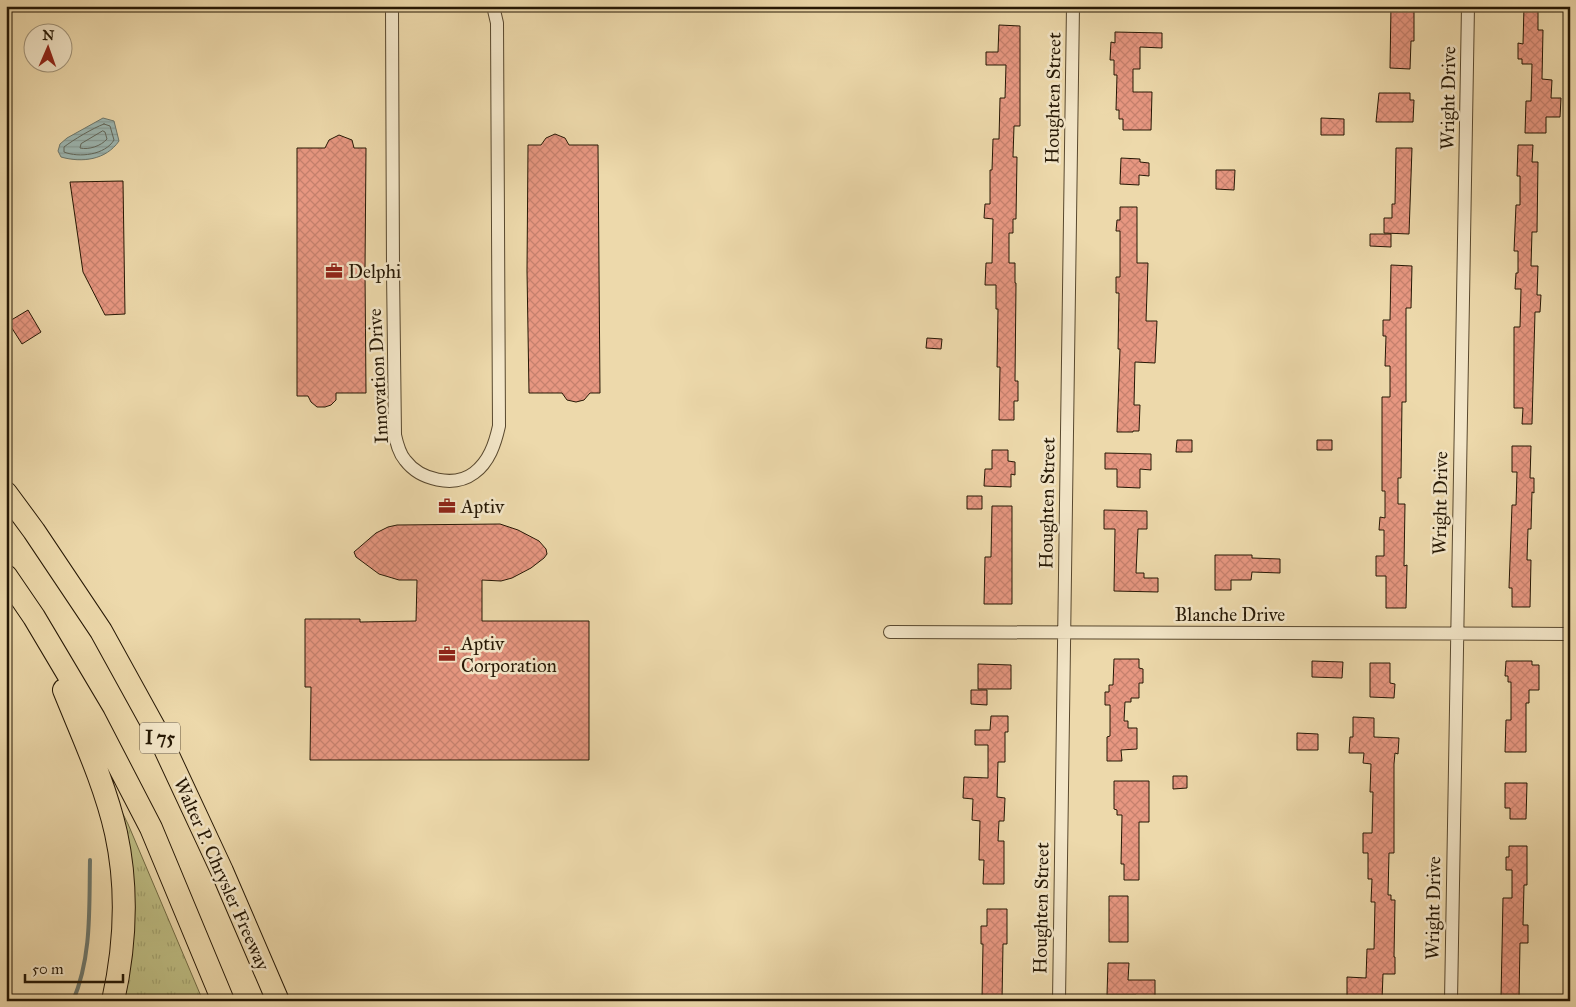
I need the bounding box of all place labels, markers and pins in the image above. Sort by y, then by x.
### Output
place label: Delphi [348,260,401,283]
office icon: Delphi [324,261,344,281]
place label: Aptiv [460,495,505,518]
office icon: Aptiv [437,496,457,516]
place label: Aptiv Corporation [460,632,557,677]
office icon: Aptiv Corporation [437,644,457,664]

